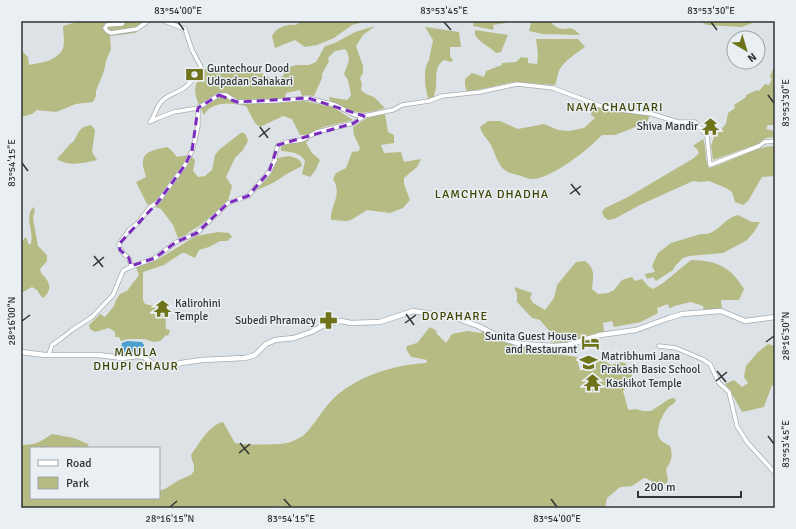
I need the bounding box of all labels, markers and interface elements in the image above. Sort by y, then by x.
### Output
text: 83°54'00"E [154,5,202,17]
text: 83°53'45"E [420,5,468,17]
text: 83°53'30"E [687,5,735,17]
north arrow [726,30,766,70]
text: N [745,50,759,65]
place label: Guntechour Dood Udpadan Sahakari [207,62,293,88]
bank icon: Guntechour Dood Udpadan Sahakari [184,64,204,84]
text: 83°53'30"E [780,79,792,127]
district label: NAYA CHAUTARI [567,100,663,115]
temple icon: Shiva Mandir [701,116,721,136]
place label: Shiva Mandir [637,120,698,133]
text: 83°54'15"E [6,139,18,187]
district label: LAMCHYA DHADHA [435,187,549,202]
text: 28°16'00"N [6,297,18,345]
place label: Kalirohini Temple [175,297,221,323]
temple icon: Kalirohini Temple [152,299,172,319]
district label: DOPAHARE [422,309,488,324]
pharmacy icon: Subedi Phramacy [319,310,339,330]
text: 28°16'30"N [780,312,792,360]
place label: Subedi Phramacy [235,314,317,327]
place label: Sunita Guest House and Restaurant [485,330,577,356]
hotel icon: Sunita Guest House and Restaurant [580,332,600,352]
district label: MAULA DHUPI CHAUR [93,345,179,374]
place label: Matribhumi Jana Prakash Basic School [601,350,701,376]
school or university icon: Matribhumi Jana Prakash Basic School [578,352,598,372]
temple icon: Kaskikot Temple [583,373,603,393]
place label: Kaskikot Temple [606,377,682,390]
text: 83°53'45"E [780,420,792,468]
legend [30,447,160,499]
text: Road [66,456,92,471]
scale bar [638,473,741,499]
text: Park [66,476,89,491]
text: 200 m [644,480,676,495]
text: 28°16'15"N [146,513,194,525]
text: 83°54'15"E [267,513,315,525]
text: 83°54'00"E [533,513,581,525]

